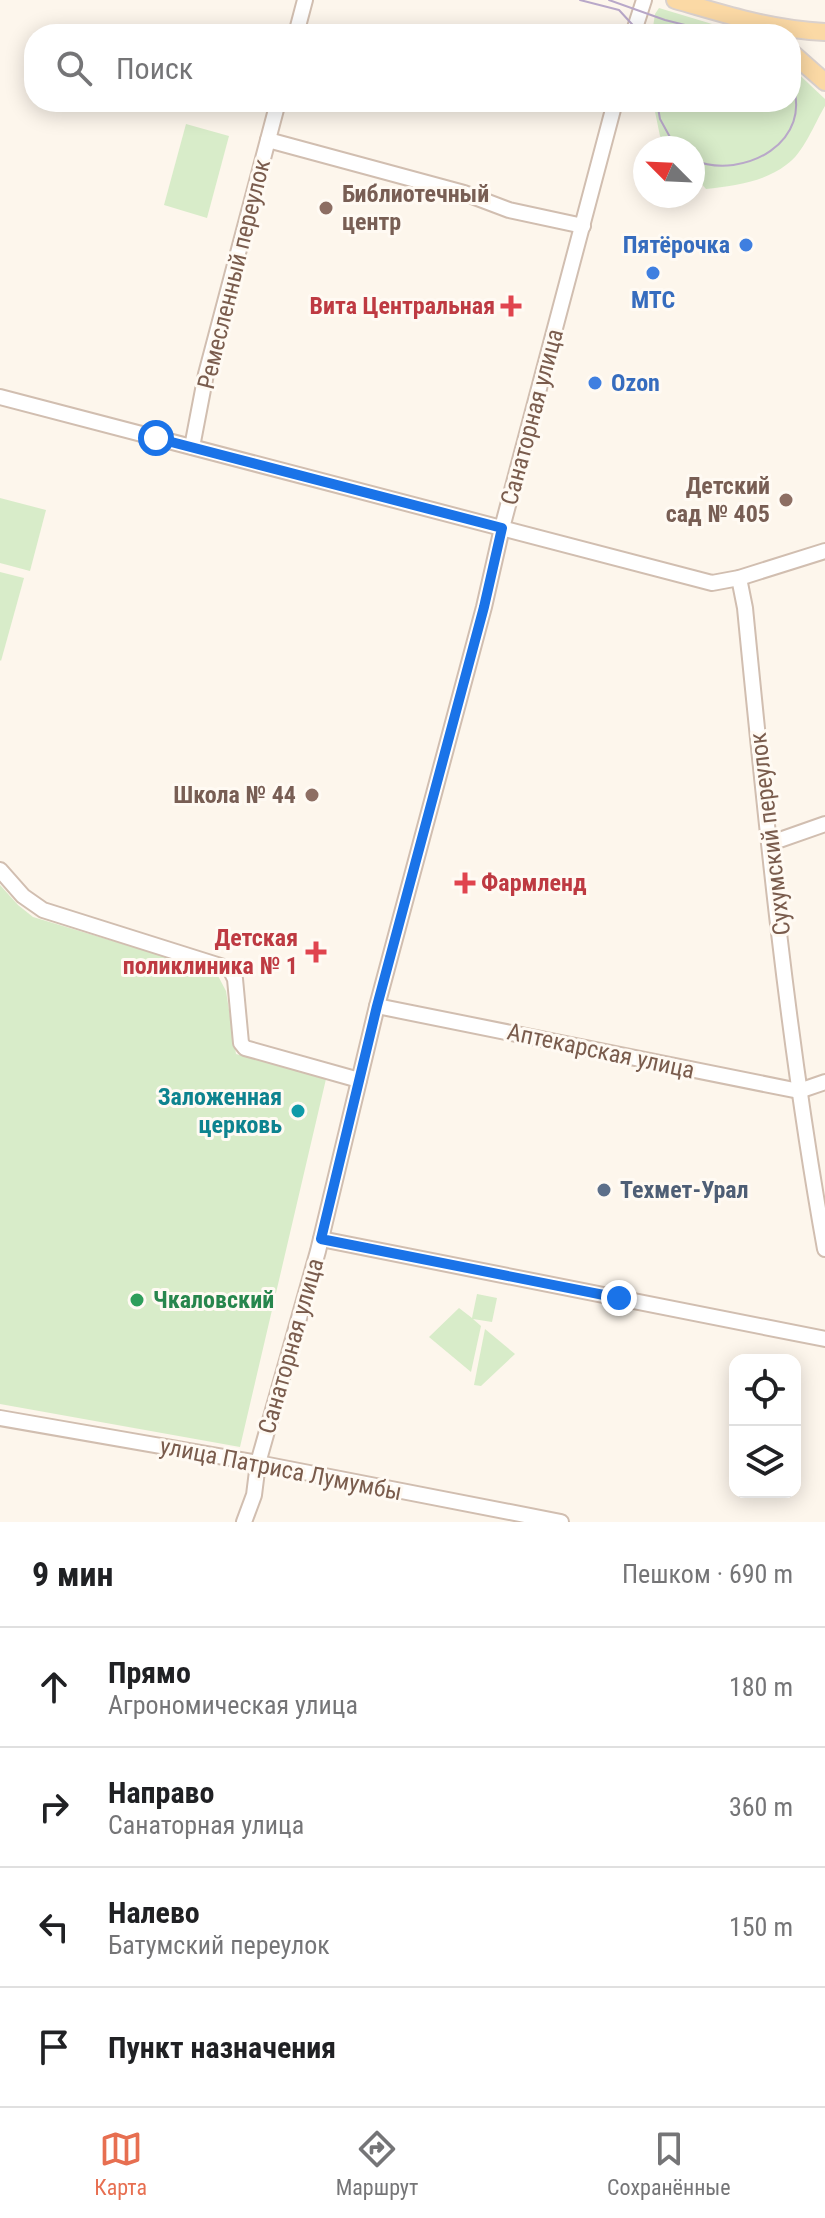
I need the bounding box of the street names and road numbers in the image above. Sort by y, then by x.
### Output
street label: Ремесленный переулок [192,156,276,392]
street label: Санаторная улица [495,326,569,508]
street label: Сухумский переулок [744,731,796,937]
street label: Аптекарская улица [505,1017,697,1085]
street label: Санаторная улица [253,1255,329,1437]
street label: улица Патриса Лумумбы [158,1432,404,1506]

